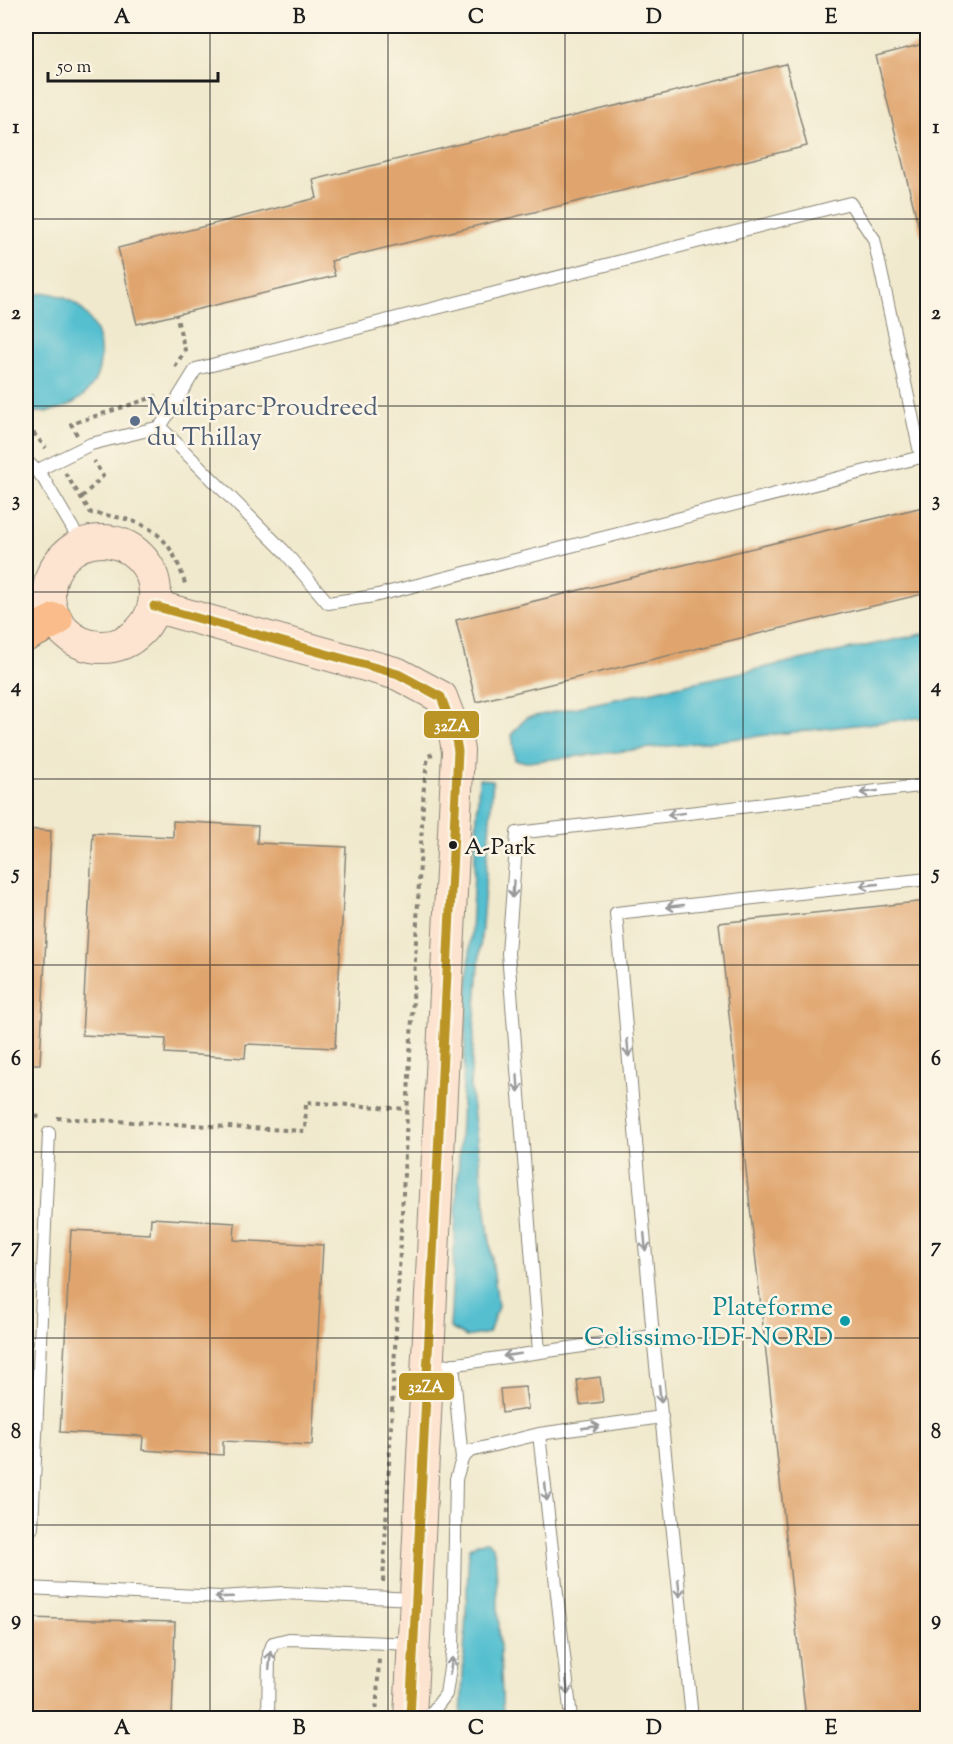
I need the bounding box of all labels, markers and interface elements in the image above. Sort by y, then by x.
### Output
text: A [114,4,131,33]
text: B [293,4,306,33]
text: C [468,4,484,33]
text: D [646,4,662,33]
text: E [825,4,838,33]
scale bar [48,45,218,83]
text: 50 m [56,55,92,81]
text: 1 [13,114,20,143]
text: 1 [933,114,940,143]
text: 2 [11,300,21,329]
text: 2 [931,300,941,329]
place label: Multiparc Proudreed du Thillay [147,390,378,457]
marker: Multiparc Proudreed du Thillay [128,414,142,428]
text: 3 [12,487,20,516]
text: 3 [932,487,940,516]
text: 4 [10,673,21,702]
text: 4 [930,673,941,702]
line badge: 32ZA [423,710,480,739]
text: 32ZA [434,716,470,739]
one-way arrow [860,786,880,797]
one-way arrow [666,809,686,820]
place label: A-Park [464,831,536,865]
marker: A-Park [447,839,459,851]
text: 5 [11,860,20,889]
text: 5 [931,860,940,889]
one-way arrow [507,878,518,898]
one-way arrow [860,880,880,891]
one-way arrow [666,901,686,912]
one-way arrow [623,1037,634,1057]
text: 6 [11,1046,21,1075]
text: 6 [931,1046,941,1075]
one-way arrow [513,1073,524,1093]
one-way arrow [640,1231,651,1251]
text: 7 [11,1233,22,1262]
text: 7 [931,1233,942,1262]
place label: Plateforme Colissimo IDF NORD [584,1290,833,1357]
marker: Plateforme Colissimo IDF NORD [838,1314,852,1328]
one-way arrow [503,1350,523,1361]
line badge: 32ZA [398,1372,455,1401]
text: 32ZA [408,1377,444,1400]
one-way arrow [654,1384,665,1403]
text: 8 [11,1419,21,1448]
text: 8 [931,1419,941,1448]
one-way arrow [581,1421,601,1432]
one-way arrow [540,1482,551,1502]
one-way arrow [674,1578,685,1598]
one-way arrow [215,1591,235,1603]
text: 9 [11,1606,21,1635]
text: 9 [931,1606,941,1635]
one-way arrow [265,1651,276,1671]
one-way arrow [445,1657,456,1677]
one-way arrow [562,1676,573,1695]
text: A [114,1715,131,1744]
text: B [293,1715,306,1744]
text: C [468,1715,484,1744]
text: D [646,1715,662,1744]
text: E [825,1715,838,1744]

